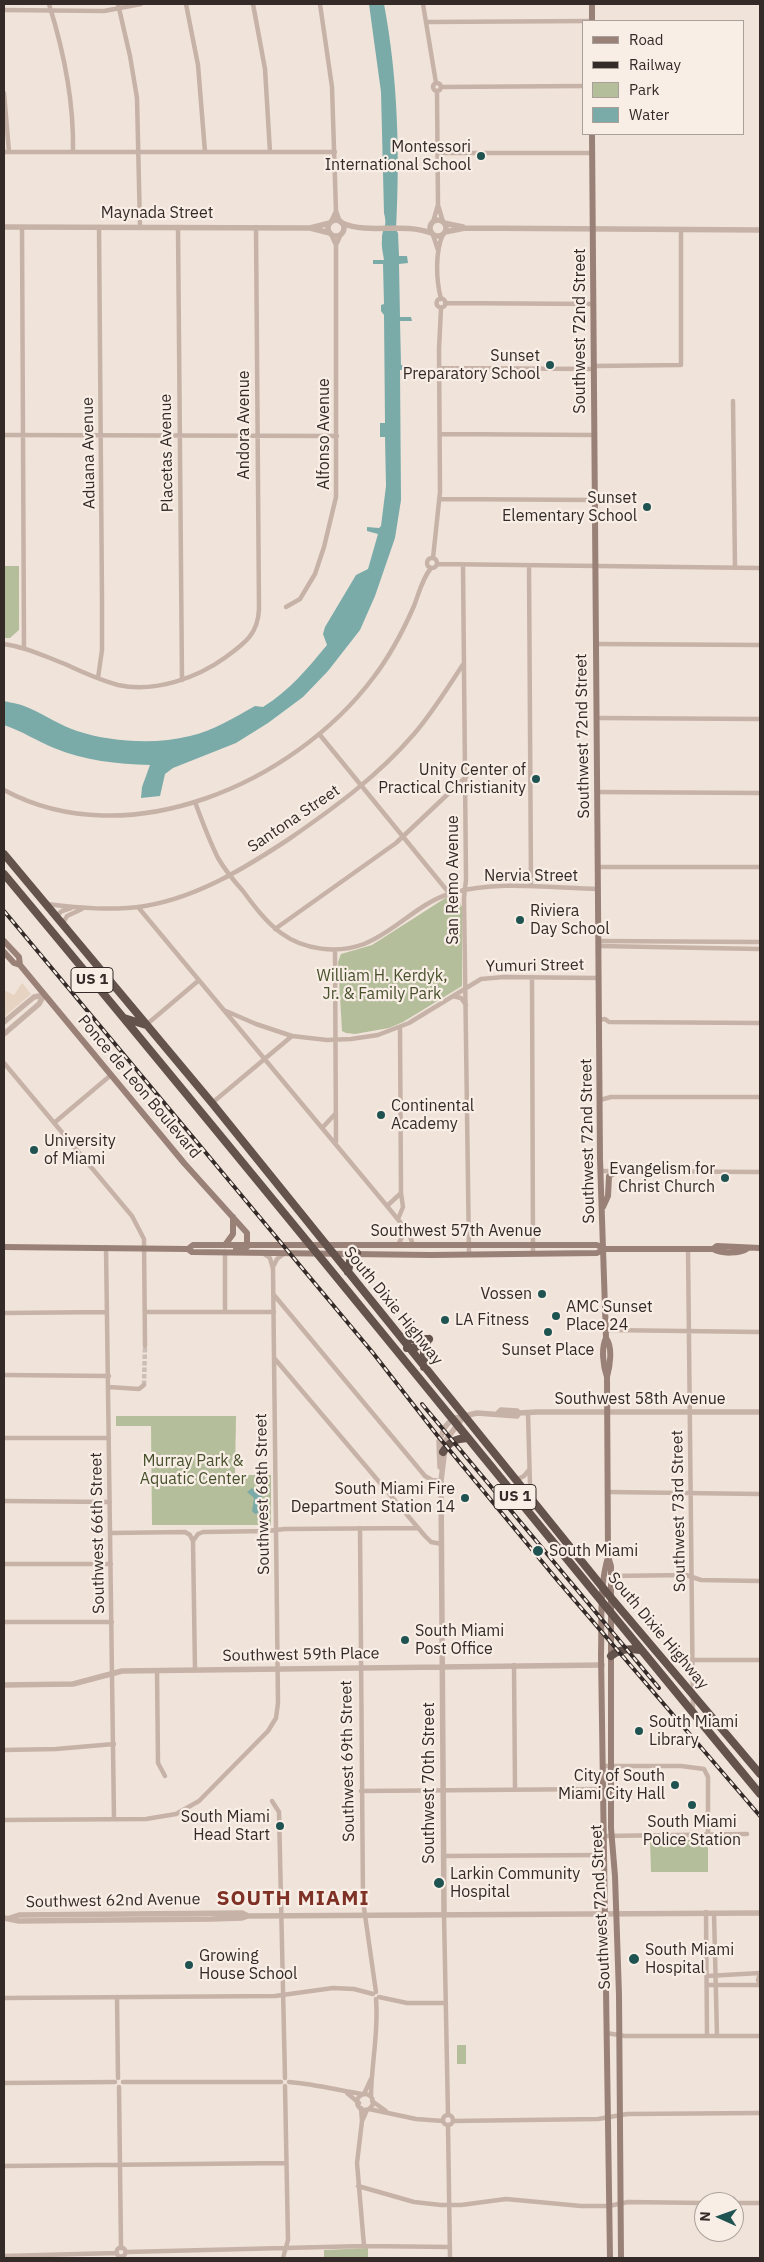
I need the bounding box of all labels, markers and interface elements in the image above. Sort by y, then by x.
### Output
legend [582,20,744,135]
text: Road [629,30,664,49]
text: Railway [629,55,681,74]
text: Park [629,80,659,99]
text: Water [629,105,669,124]
place label: Montessori International School [325,137,471,175]
marker: Montessori International School [475,150,487,162]
street label: Maynada Street [101,203,213,223]
street label: Southwest 72nd Street [570,248,590,414]
place label: Sunset Preparatory School [403,346,540,384]
marker: Sunset Preparatory School [544,359,556,371]
street label: Andora Avenue [234,370,254,480]
street label: Alfonso Avenue [314,378,334,490]
street label: Placetas Avenue [156,394,178,512]
street label: Aduana Avenue [78,397,100,509]
place label: Sunset Elementary School [502,488,637,526]
marker: Sunset Elementary School [641,501,653,513]
street label: Southwest 72nd Street [572,653,594,819]
place label: Unity Center of Practical Christianity [378,760,526,798]
marker: Unity Center of Practical Christianity [530,773,542,785]
street label: Santona Street [244,781,344,857]
street label: San Remo Avenue [443,815,463,945]
street label: Nervia Street [484,866,578,886]
place label: Riviera Day School [530,901,610,939]
marker: Riviera Day School [514,914,526,926]
street label: Yumuri Street [485,956,585,976]
park label: William H. Kerdyk, Jr. & Family Park [317,966,447,1004]
road number: US 1 [71,968,113,992]
street label: Ponce de Leon Boulevard [73,1011,205,1163]
street label: Southwest 72nd Street [577,1058,599,1224]
place label: Continental Academy [391,1096,474,1134]
marker: Continental Academy [375,1109,387,1121]
place label: University of Miami [44,1131,116,1169]
marker: University of Miami [28,1144,40,1156]
place label: Evangelism for Christ Church [609,1159,715,1197]
marker: Evangelism for Christ Church [719,1172,731,1184]
street label: Southwest 57th Avenue [370,1221,542,1241]
street label: South Dixie Highway [339,1243,447,1369]
place label: Vossen [480,1284,532,1304]
marker: Vossen [536,1288,548,1300]
place label: AMC Sunset Place 24 [566,1297,653,1335]
place label: LA Fitness [455,1310,529,1330]
marker: AMC Sunset Place 24 [550,1310,562,1322]
marker: LA Fitness [439,1314,451,1326]
marker: Sunset Place [542,1326,554,1338]
place label: Sunset Place [502,1340,594,1360]
street label: Southwest 58th Avenue [554,1389,726,1409]
street label: Southwest 68th Street [252,1413,274,1575]
street label: Southwest 73rd Street [668,1430,690,1592]
park label: Murray Park & Aquatic Center [140,1451,246,1489]
street label: Southwest 66th Street [87,1452,109,1614]
place label: South Miami Fire Department Station 14 [291,1479,455,1517]
road number: US 1 [494,1484,536,1510]
marker: South Miami Fire Department Station 14 [459,1492,471,1504]
place label: South Miami [549,1541,638,1561]
marker: South Miami [531,1544,545,1558]
street label: South Dixie Highway [604,1569,712,1693]
place label: South Miami Post Office [415,1621,504,1659]
marker: South Miami Post Office [399,1634,411,1646]
street label: Southwest 59th Place [222,1644,380,1666]
street label: Southwest 69th Street [337,1680,359,1842]
street label: Southwest 70th Street [419,1702,439,1864]
place label: South Miami Library [649,1712,738,1750]
marker: South Miami Library [633,1725,645,1737]
place label: City of South Miami City Hall [558,1766,665,1804]
marker: City of South Miami City Hall [669,1779,681,1791]
marker: South Miami Police Station [686,1799,698,1811]
place label: South Miami Head Start [181,1807,270,1845]
place label: South Miami Police Station [643,1812,741,1850]
marker: South Miami Head Start [274,1820,286,1832]
street label: Southwest 72nd Street [587,1824,615,1990]
place label: Larkin Community Hospital [450,1864,580,1902]
marker: Larkin Community Hospital [432,1876,446,1890]
district label: SOUTH MIAMI [215,1886,371,1912]
street label: Southwest 62nd Avenue [25,1890,201,1912]
place label: South Miami Hospital [645,1940,734,1978]
place label: Growing House School [199,1946,297,1984]
marker: South Miami Hospital [627,1952,641,1966]
marker: Growing House School [183,1959,195,1971]
north arrow [694,2192,744,2242]
text: N [696,2211,714,2222]

